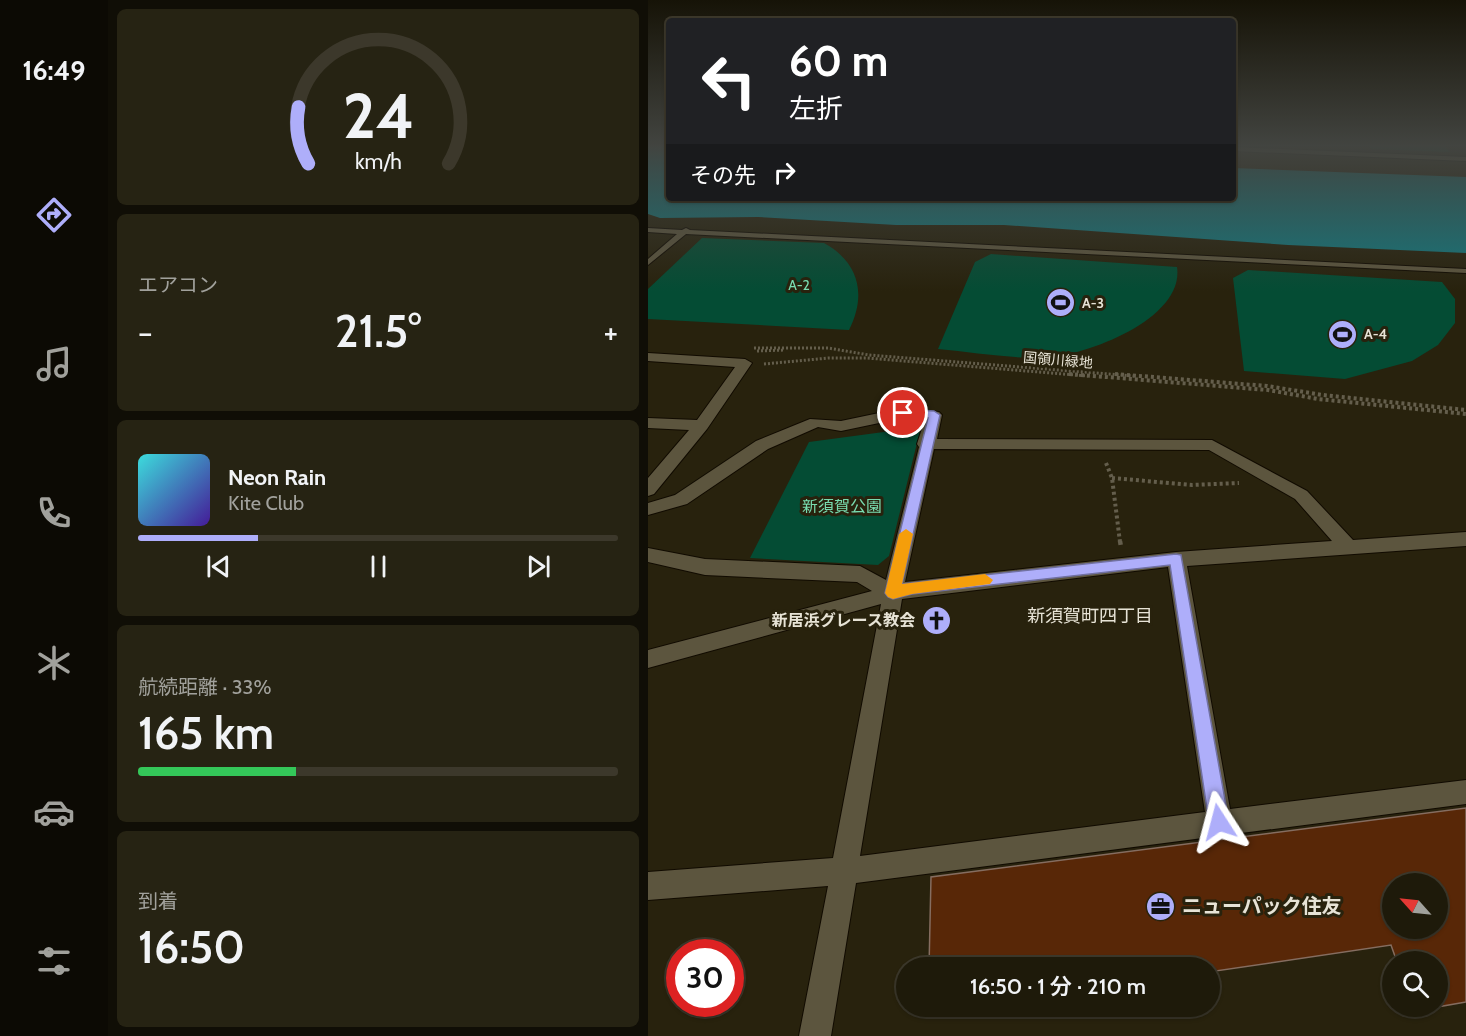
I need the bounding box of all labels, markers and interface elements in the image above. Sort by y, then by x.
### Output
text: 60 m [789,35,888,87]
icon: left [690,42,768,120]
text: 16:49 [22,54,86,87]
text: 24 [342,78,414,154]
text: 左折 [789,92,843,125]
text: km/h [355,149,401,175]
icon: right [768,156,801,189]
text: その先 [690,162,756,189]
icon: directions [33,194,75,236]
text: エアコン [138,273,218,297]
park label: A-2 [788,276,810,294]
sports icon: A-3 [1045,287,1077,319]
place label: A-3 [1082,294,1104,312]
text: 21.5° [335,304,421,358]
text: − [138,312,153,352]
text: + [603,312,618,352]
sports icon: A-4 [1327,318,1359,350]
place label: A-4 [1364,325,1387,343]
icon: music [33,343,75,385]
street label: 国領川緑地 [1022,348,1094,372]
pin [877,387,928,438]
icon: arrive [886,396,919,429]
text: Neon Rain [228,464,326,491]
text: Kite Club [228,491,304,515]
icon: phone [33,492,75,534]
park label: 新須賀公園 [802,497,882,516]
icon: previous [202,550,235,583]
icon: pause [362,550,395,583]
icon: next [522,550,555,583]
church icon: 新居浜グレース教会 [920,604,952,636]
district label: 新須賀町四丁目 [1027,605,1153,627]
place label: 新居浜グレース教会 [772,611,915,630]
icon: climate [33,642,75,684]
text: 航続距離 · 33% [138,675,271,699]
text: 165 km [138,706,274,760]
position arrow [1187,790,1251,854]
icon: car [33,791,75,833]
north arrow [1382,873,1448,939]
map controls [1382,873,1448,1017]
text: 到着 [138,889,178,913]
office icon: ニューパック住友 [1145,890,1177,922]
place label: ニューパック住友 [1182,894,1342,918]
text: 16:50 [138,920,245,974]
speed limit sign: 30 [666,939,744,1017]
icon: filters [33,940,75,982]
button: search [1382,951,1448,1017]
text: 16:50 · 1 分 · 210 m [970,973,1146,1000]

